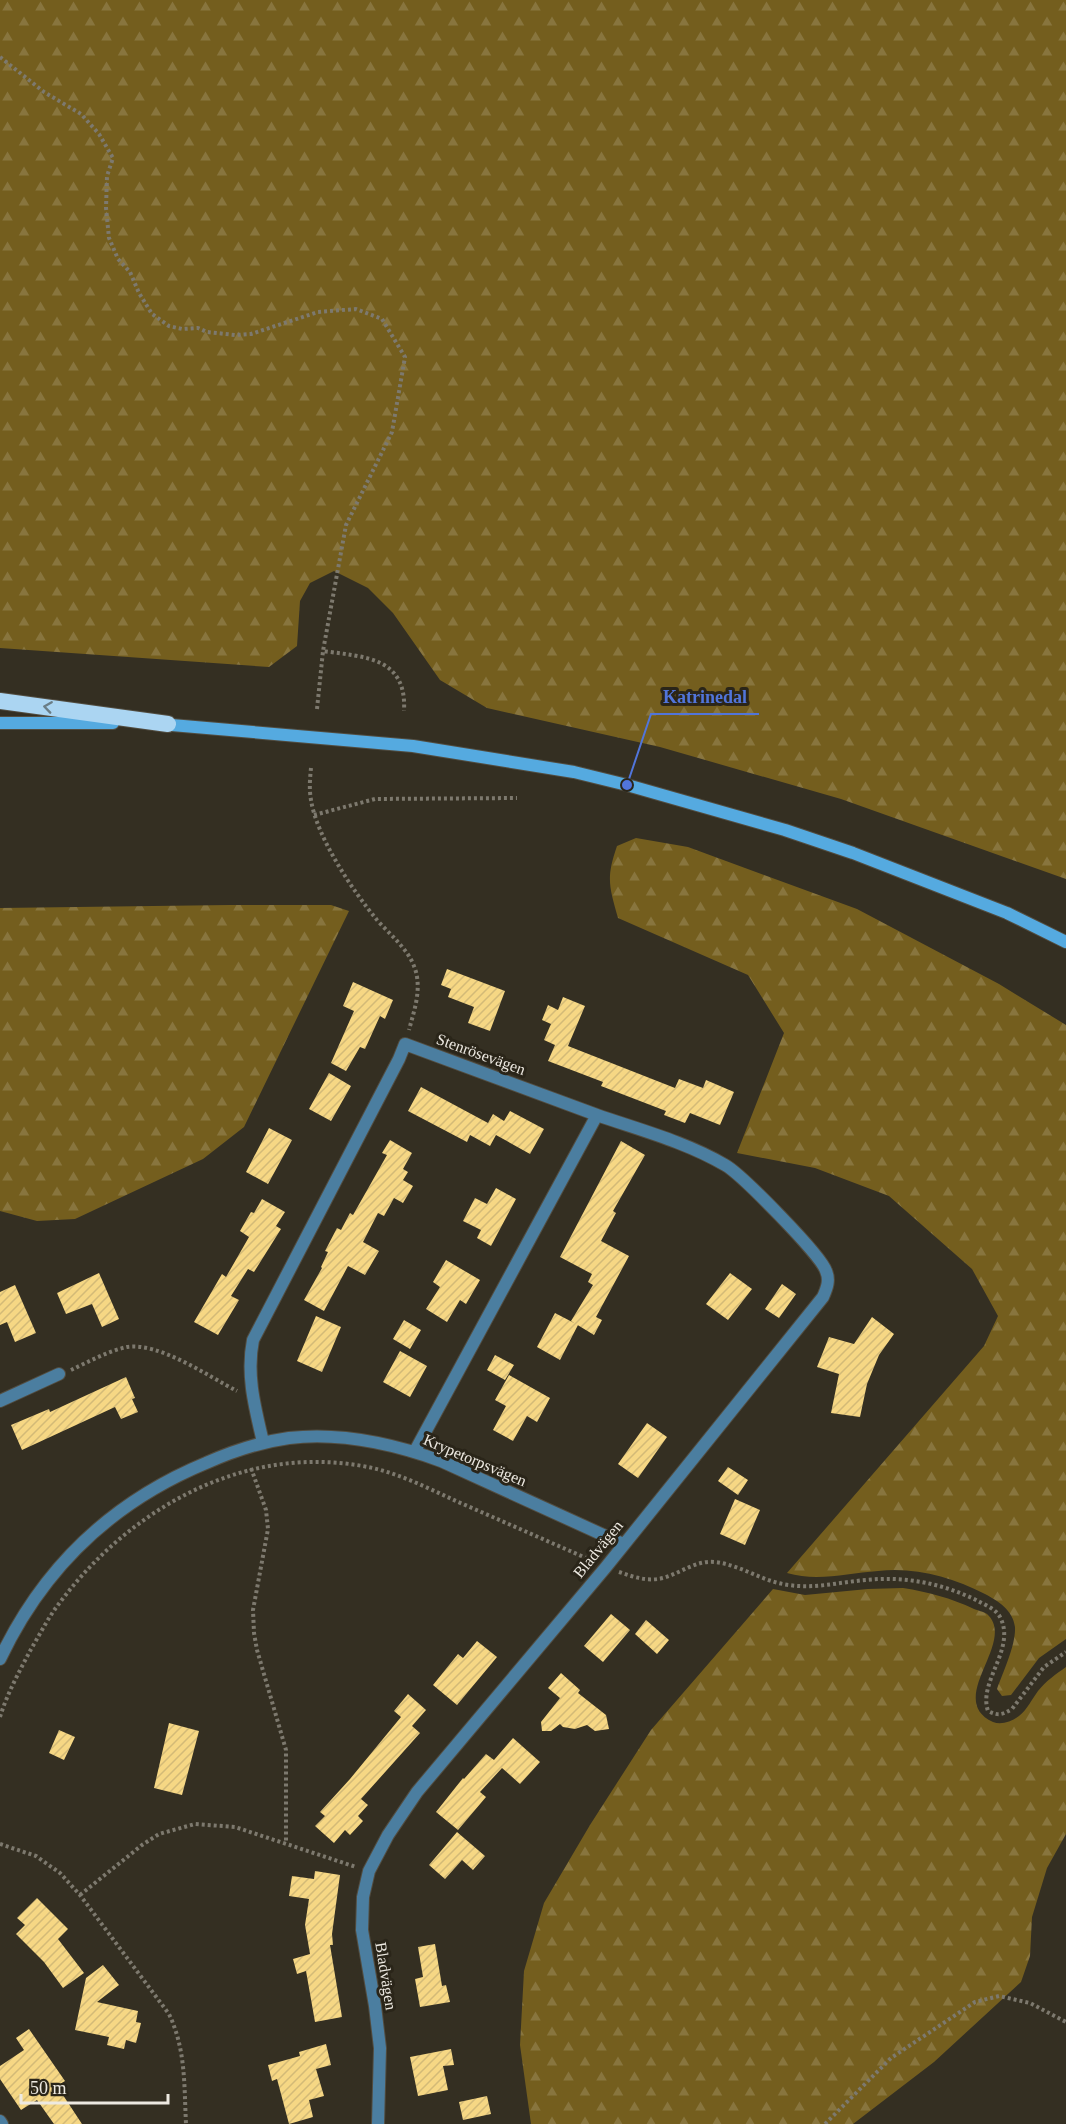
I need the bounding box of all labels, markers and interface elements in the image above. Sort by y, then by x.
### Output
callout: Katrinedal [651,678,759,714]
text: Katrinedal [663,687,747,707]
one-way arrow [43,702,52,714]
street label: Stenrösevägen [434,1030,528,1079]
street label: Krypetorpsvägen [421,1431,529,1490]
street label: Bladvägen [570,1517,627,1582]
street label: Bladvägen [371,1941,400,2011]
scale bar [21,2067,168,2105]
text: 50 m [30,2078,67,2098]

